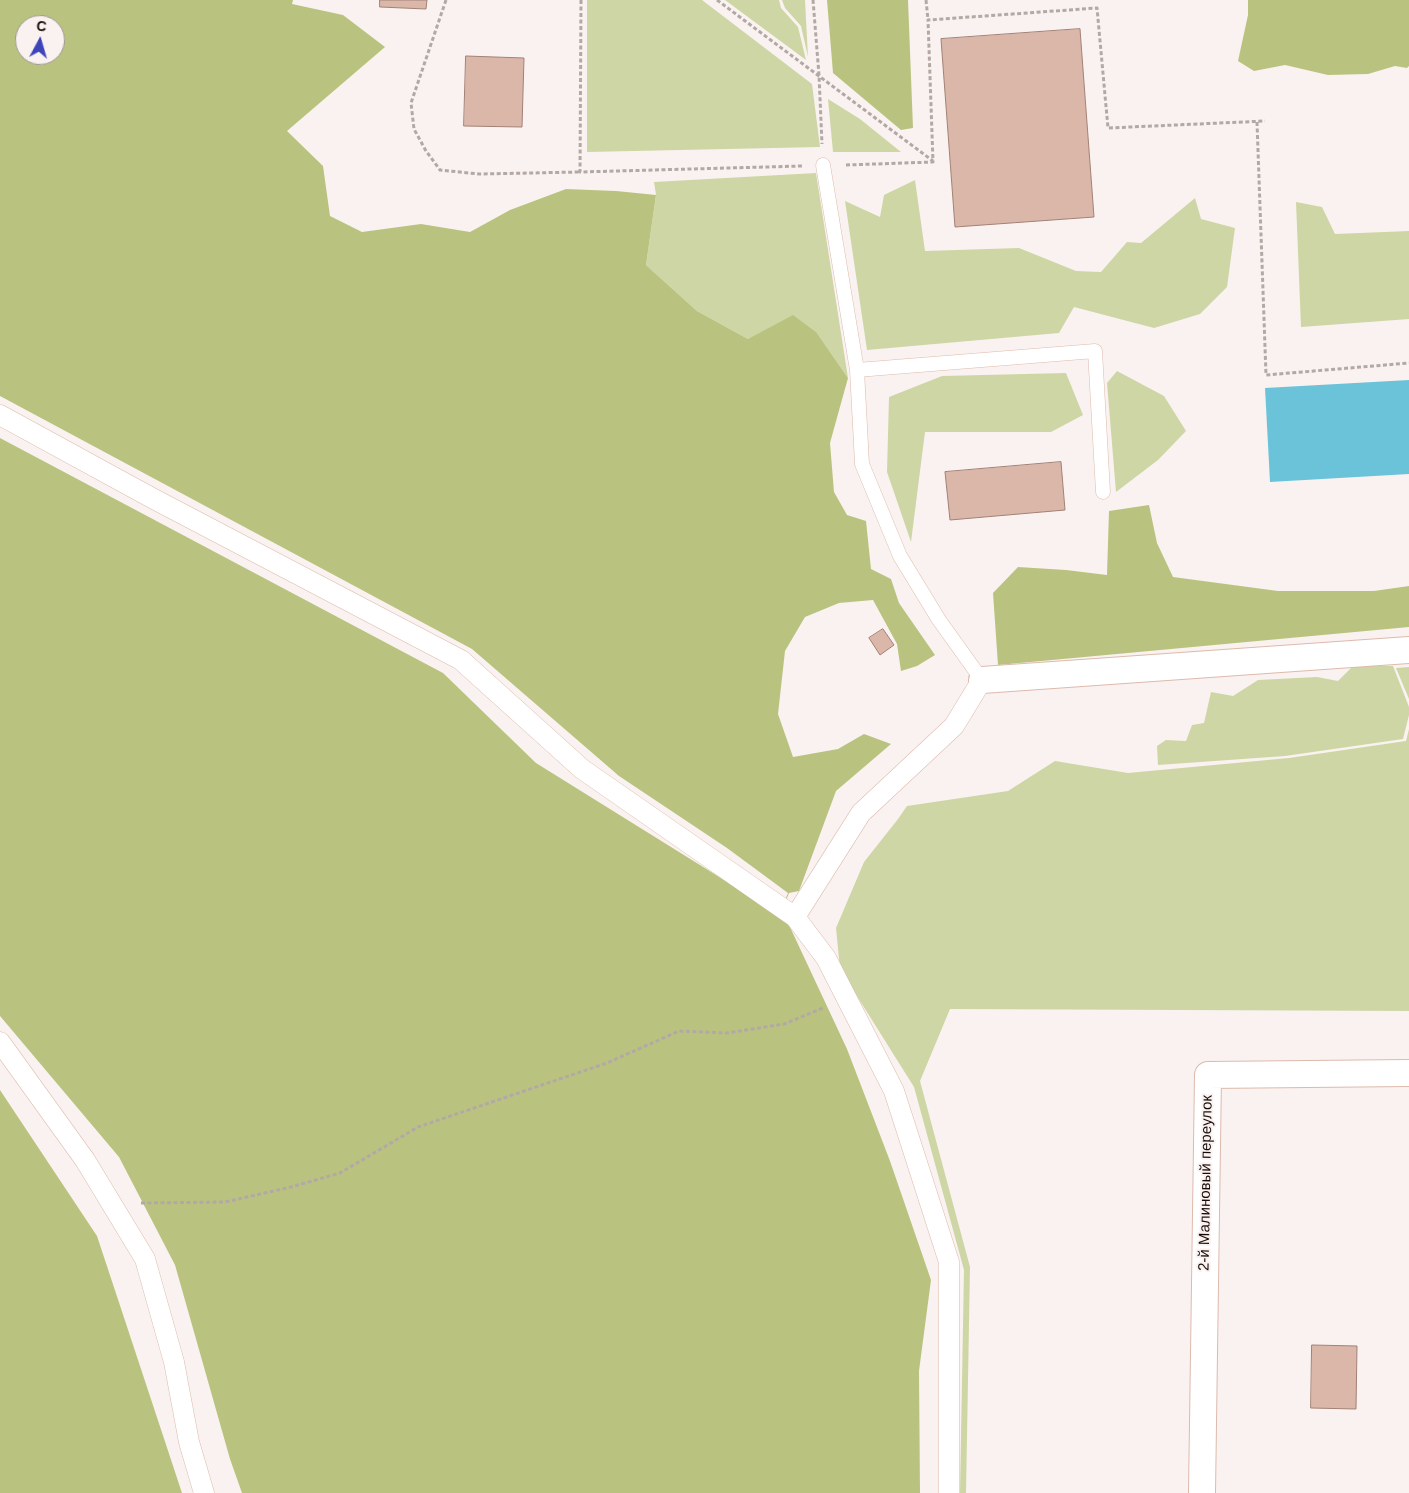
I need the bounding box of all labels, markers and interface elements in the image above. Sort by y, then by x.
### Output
north arrow [15,15,65,65]
text: С [36,18,47,35]
street label: 2-й Малиновый переулок [1195,1095,1217,1271]

